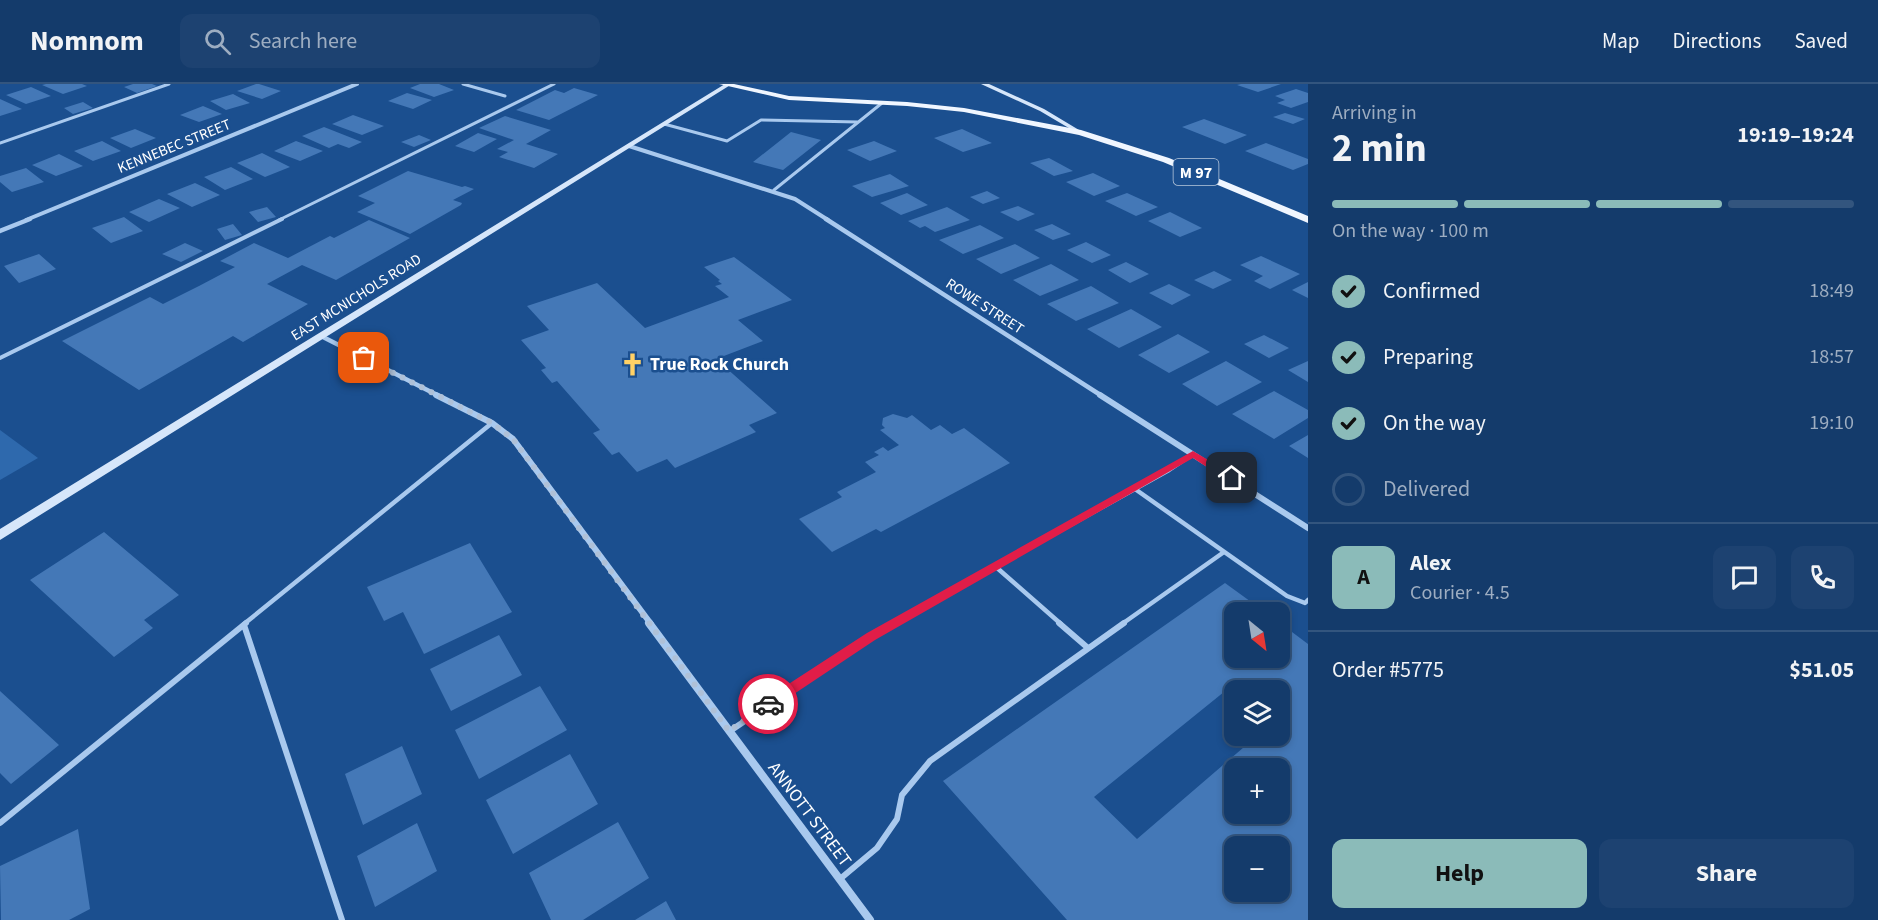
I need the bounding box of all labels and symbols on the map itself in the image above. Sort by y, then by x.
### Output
street label: KENNEBEC STREET [114,114,234,179]
road number: M 97 [1174,159,1218,185]
street label: EAST MCNICHOLS ROAD [287,249,425,346]
street label: ROWE STREET [942,273,1028,340]
pin [338,332,389,383]
church icon: True Rock Church [619,351,645,377]
place label: True Rock Church [650,352,789,377]
pin [1206,452,1257,503]
north arrow [1224,602,1290,668]
courier [738,674,798,734]
street label: ANNOTT STREET [762,757,857,872]

